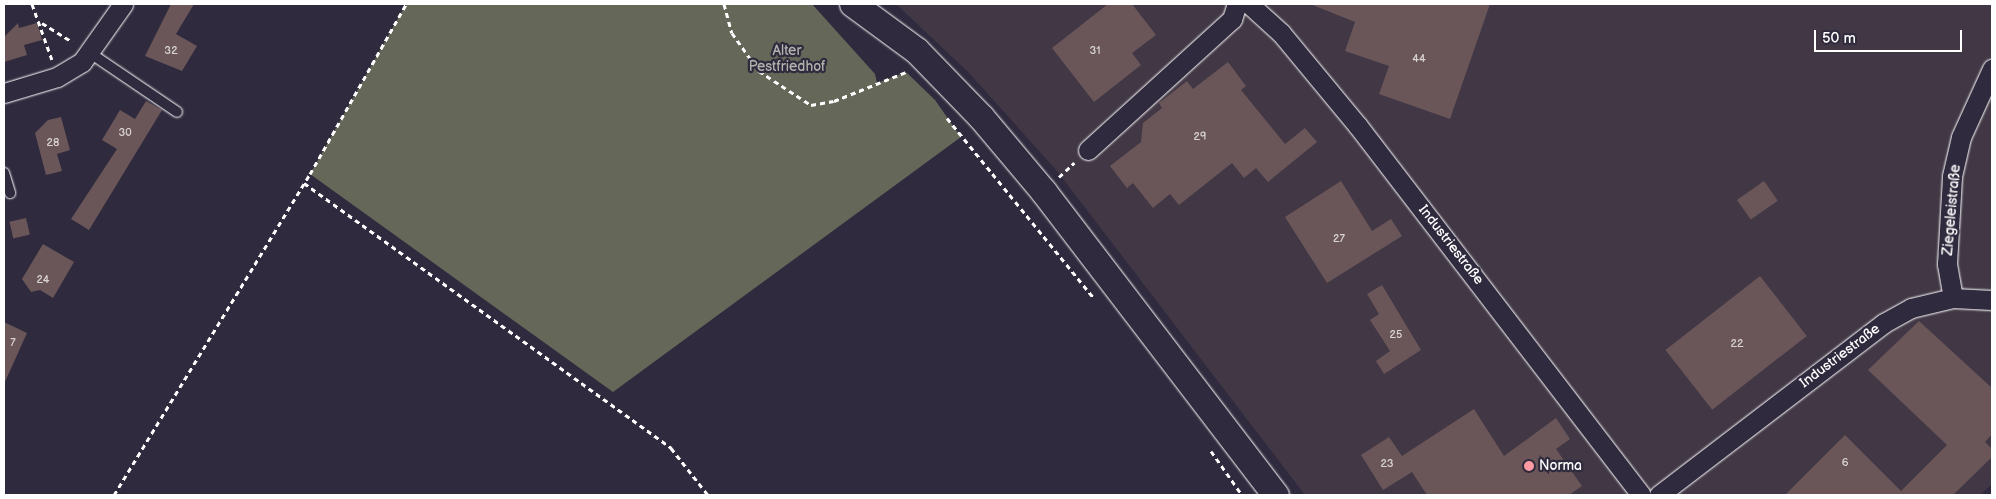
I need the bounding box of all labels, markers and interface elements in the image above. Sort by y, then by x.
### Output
scale bar [1816,20,1964,52]
text: 50 m [1822,29,1856,48]
park label: Alter Pestfriedhof [749,43,825,75]
house number: 32 [164,44,178,58]
house number: 31 [1089,44,1101,58]
house number: 44 [1412,52,1426,66]
house number: 30 [118,126,132,140]
house number: 29 [1194,130,1206,144]
house number: 28 [47,136,59,150]
street label: Ziegeleistraße [1940,164,1964,256]
street label: Industriestraße [1415,202,1487,288]
house number: 27 [1333,232,1345,246]
house number: 24 [36,273,50,287]
street label: Industriestraße [1797,320,1883,392]
house number: 25 [1390,328,1402,342]
house number: 7 [10,336,16,350]
house number: 22 [1731,337,1743,351]
house number: 6 [1842,456,1848,470]
house number: 23 [1380,457,1394,471]
place label: Norma [1539,458,1582,474]
marker: Norma [1523,460,1535,472]

